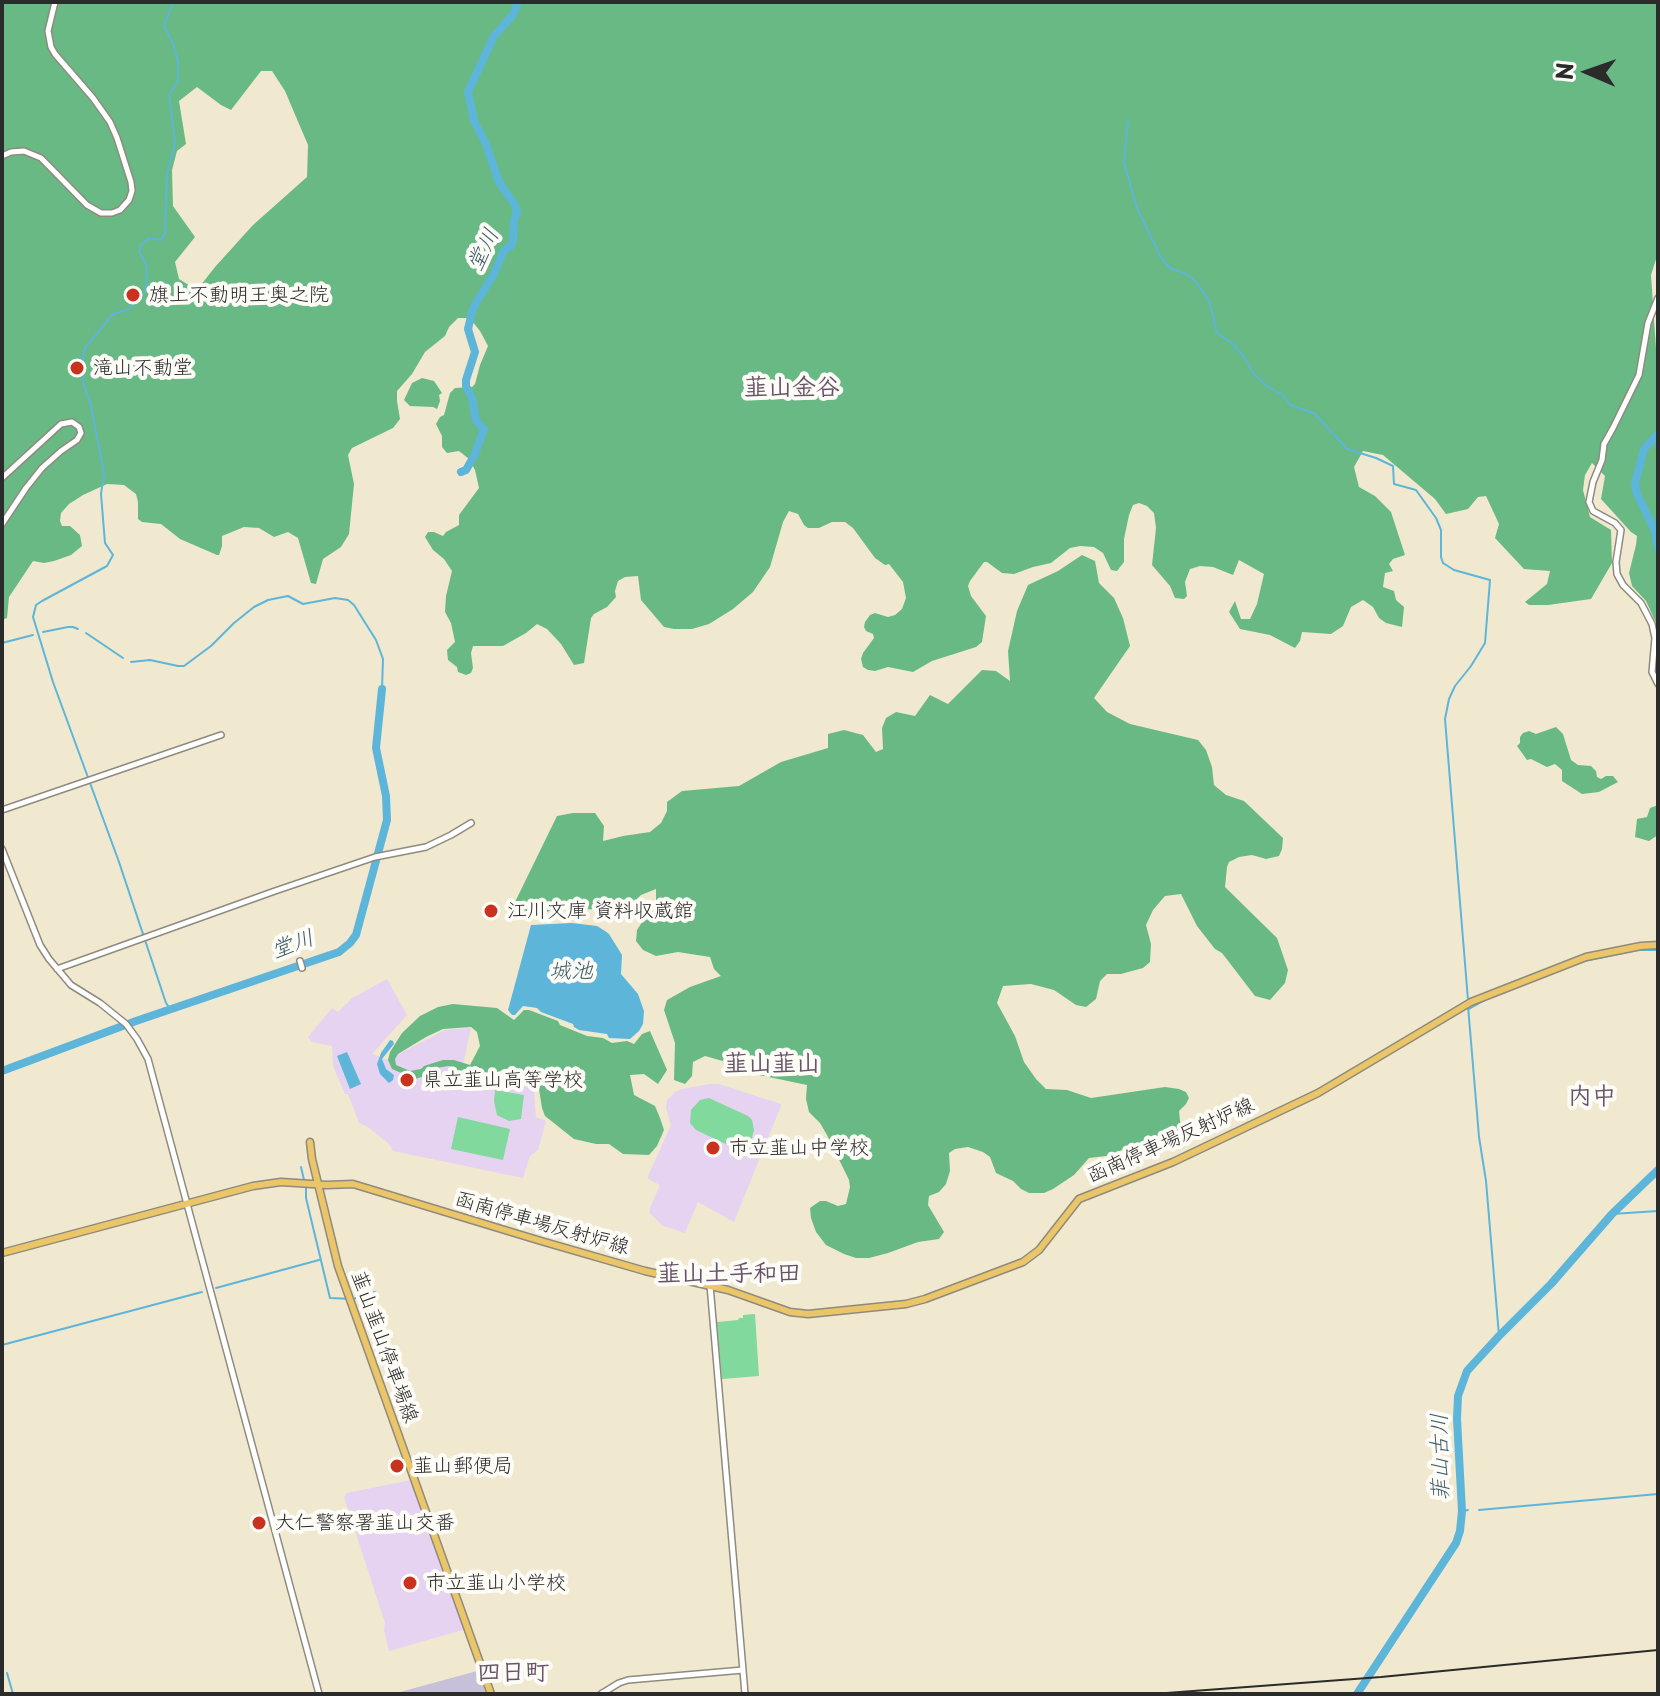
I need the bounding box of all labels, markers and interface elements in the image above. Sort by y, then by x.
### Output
north arrow [1548,32,1628,112]
text: N [1547,62,1580,80]
water label: 堂川 [462,224,506,276]
place label: 旗上不動明王奥之院 [149,283,329,307]
marker: 旗上不動明王奥之院 [124,286,142,304]
place label: 滝山不動堂 [93,356,193,380]
marker: 滝山不動堂 [68,359,86,377]
district label: 韮山金谷 [744,374,840,402]
place label: 江川文庫 資料収蔵館 [507,899,693,923]
marker: 江川文庫 資料収蔵館 [482,902,500,920]
water label: 堂川 [268,925,318,965]
water label: 城池 [549,959,593,985]
district label: 韮山韮山 [724,1050,820,1078]
place label: 県立韮山高等学校 [423,1068,583,1092]
marker: 県立韮山高等学校 [398,1071,416,1089]
district label: 内中 [1568,1083,1616,1111]
street label: 函南停車場反射炉線 [1084,1093,1258,1189]
place label: 市立韮山中学校 [729,1136,869,1160]
marker: 市立韮山中学校 [704,1139,722,1157]
street label: 函南停車場反射炉線 [452,1188,632,1260]
district label: 韮山土手和田 [657,1260,801,1288]
street label: 韮山韮山停車場線 [345,1268,423,1426]
water label: 菲山古川 [1427,1413,1455,1501]
place label: 韮山郵便局 [413,1454,513,1478]
marker: 韮山郵便局 [388,1457,406,1475]
place label: 大仁警察署韮山交番 [275,1511,455,1535]
marker: 大仁警察署韮山交番 [250,1514,268,1532]
place label: 市立韮山小学校 [426,1571,566,1595]
marker: 市立韮山小学校 [401,1574,419,1592]
district label: 四日町 [477,1659,549,1687]

